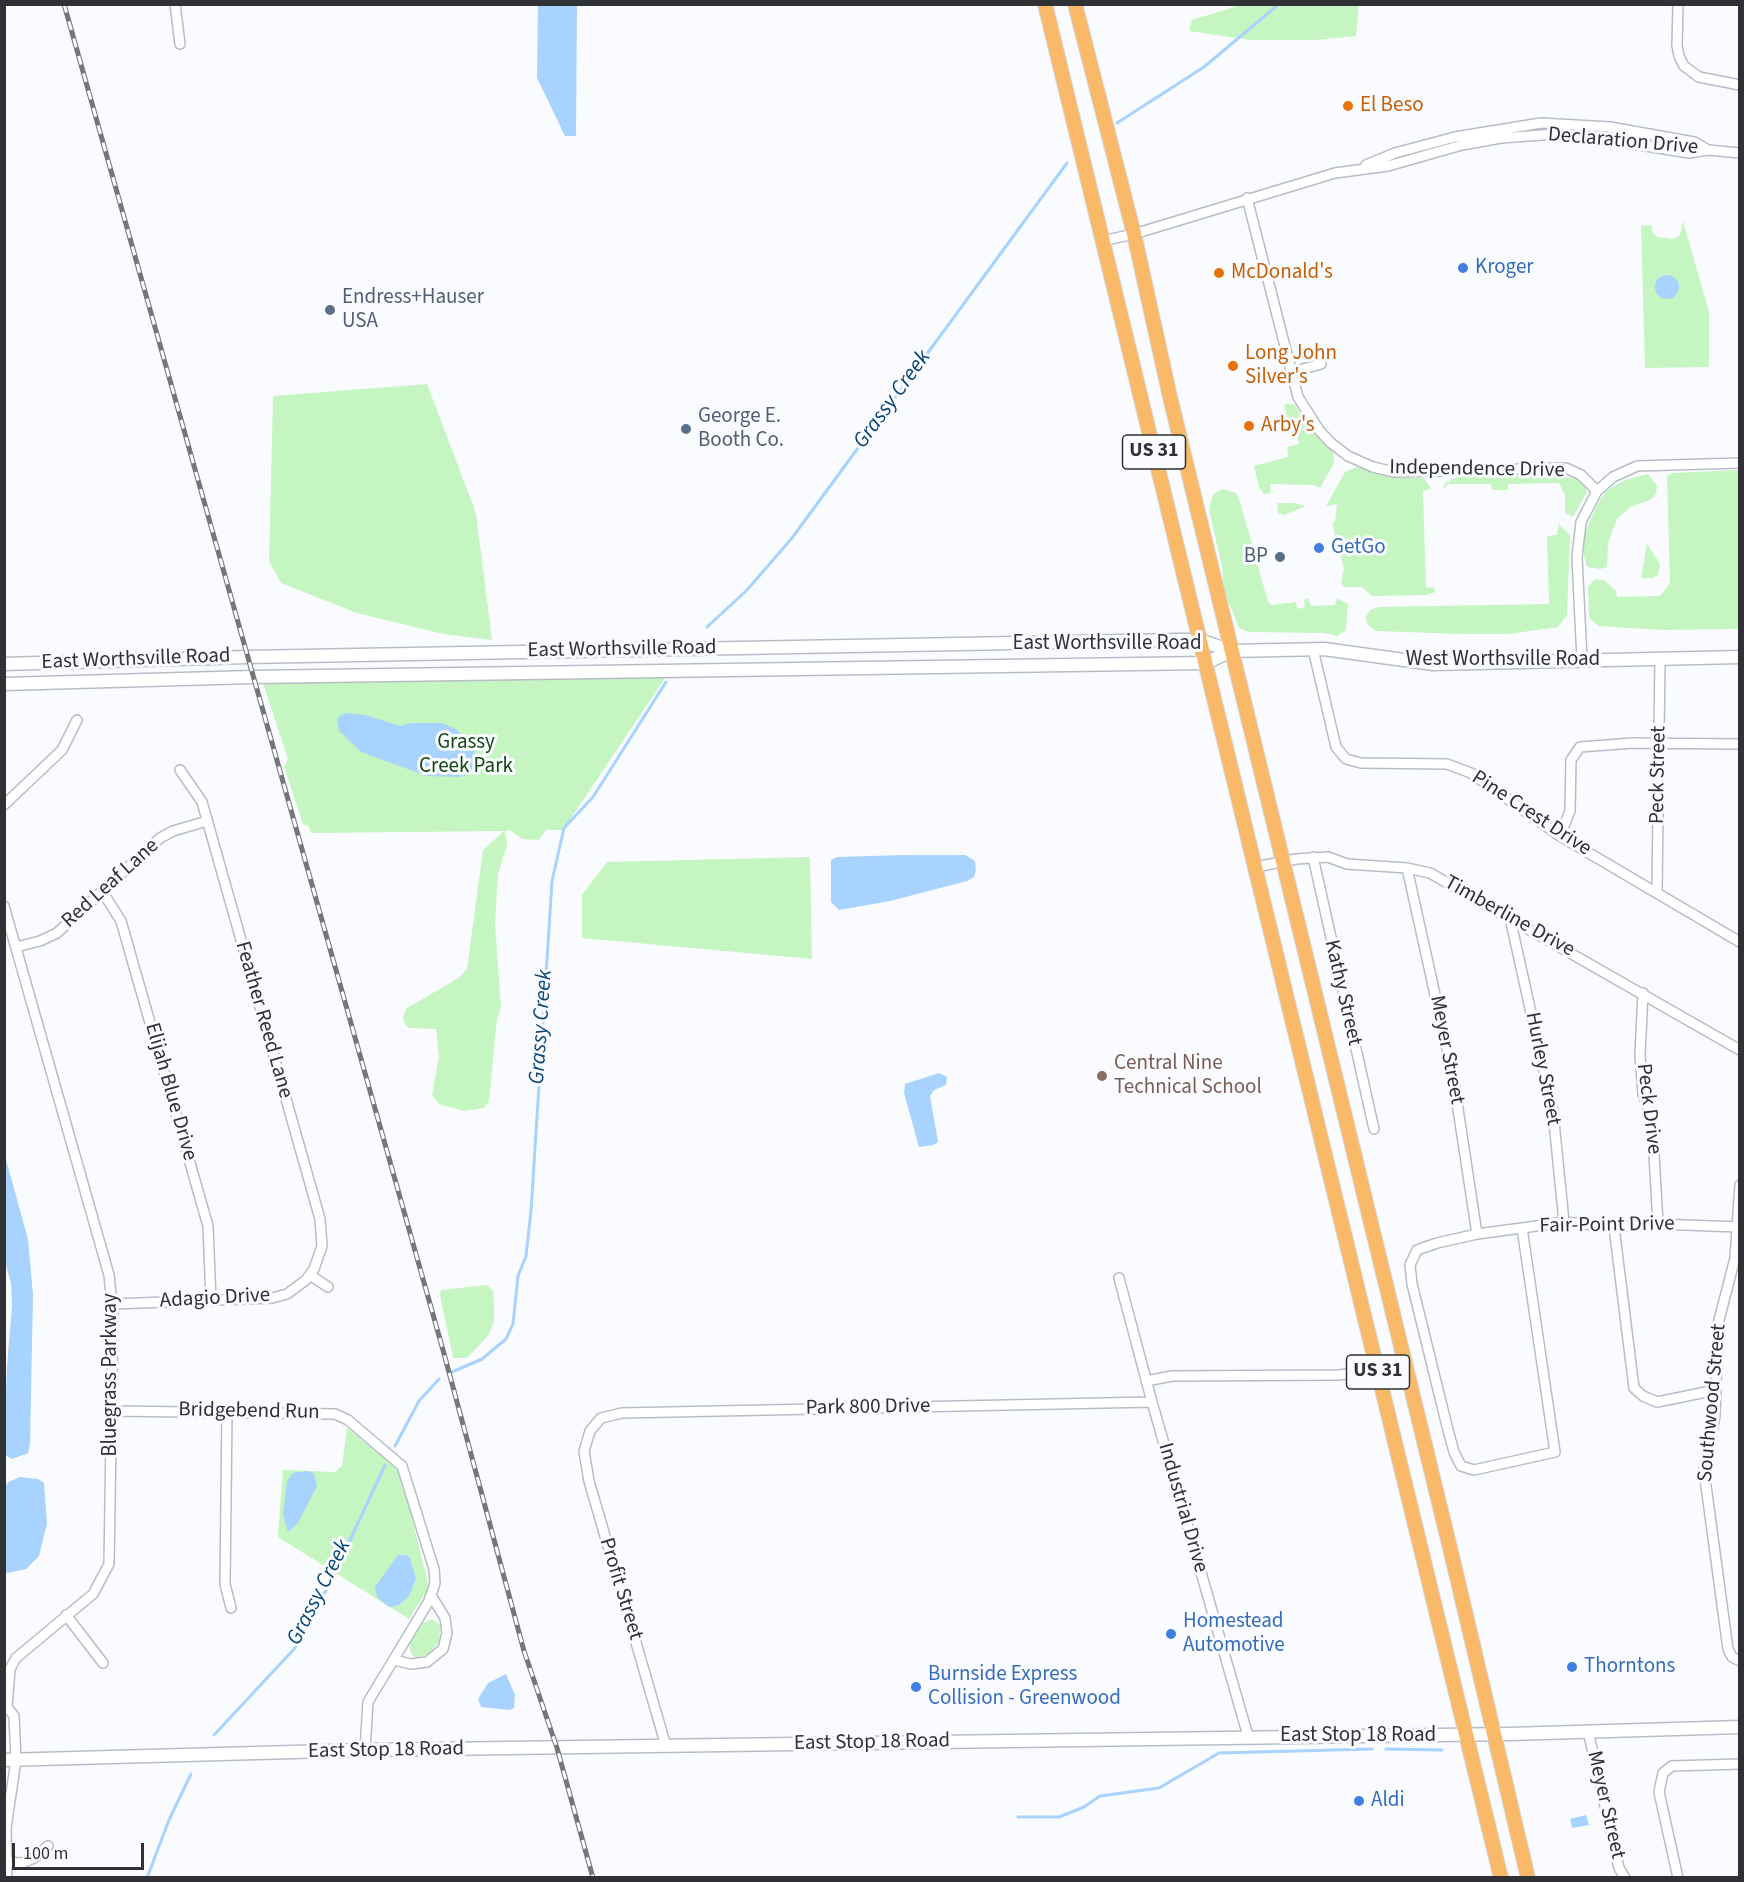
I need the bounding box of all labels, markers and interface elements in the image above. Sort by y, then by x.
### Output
place label: El Beso [1360,93,1424,119]
marker: El Beso [1341,99,1355,113]
street label: Declaration Drive [1547,123,1699,161]
place label: Kroger [1475,255,1534,281]
place label: McDonald's [1231,260,1333,286]
marker: Kroger [1456,261,1470,275]
marker: McDonald's [1212,266,1226,280]
place label: Endress+Hauser USA [342,285,484,335]
marker: Endress+Hauser USA [323,303,337,317]
place label: Long John Silver's [1245,341,1337,391]
water label: Grassy Creek [849,346,937,454]
marker: Long John Silver's [1226,359,1240,373]
place label: George E. Booth Co. [698,404,784,454]
place label: Arby's [1261,413,1315,439]
marker: Arby's [1242,419,1256,433]
marker: George E. Booth Co. [679,422,693,436]
road number: US 31 [1122,435,1186,469]
street label: Independence Drive [1389,456,1565,484]
place label: GetGo [1331,535,1386,561]
marker: GetGo [1312,541,1326,555]
place label: BP [1244,544,1268,570]
marker: BP [1273,550,1287,564]
street label: East Worthsville Road [1012,631,1202,657]
street label: East Worthsville Road [527,636,717,664]
street label: East Worthsville Road [41,644,231,676]
street label: West Worthsville Road [1406,647,1600,673]
street label: Peck Street [1646,725,1672,825]
park label: Grassy Creek Park [419,730,513,780]
street label: Pine Crest Drive [1466,766,1596,862]
street label: Red Leaf Lane [57,834,165,934]
street label: Timberline Drive [1439,871,1579,963]
street label: Kathy Street [1318,938,1366,1048]
street label: Feather Reed Lane [229,939,297,1101]
water label: Grassy Creek [525,969,559,1085]
street label: Meyer Street [1423,994,1469,1106]
street label: Hurley Street [1519,1010,1565,1128]
street label: Elijah Blue Drive [138,1020,202,1164]
place label: Central Nine Technical School [1114,1051,1262,1101]
street label: Peck Drive [1630,1062,1666,1156]
marker: Central Nine Technical School [1095,1069,1109,1083]
street label: Fair-Point Drive [1539,1212,1675,1240]
street label: Adagio Drive [159,1284,271,1314]
street label: Bluegrass Parkway [98,1293,124,1457]
street label: Southwood Street [1694,1323,1732,1483]
road number: US 31 [1346,1355,1410,1389]
street label: Park 800 Drive [806,1394,930,1422]
street label: Bridgebend Run [178,1398,320,1426]
street label: Industrial Drive [1151,1440,1213,1576]
street label: Profit Street [593,1535,647,1643]
water label: Grassy Creek [282,1536,358,1650]
place label: Homestead Automotive [1183,1609,1285,1659]
marker: Homestead Automotive [1164,1627,1178,1641]
place label: Thorntons [1584,1654,1675,1680]
marker: Thorntons [1565,1660,1579,1674]
place label: Burnside Express Collision - Greenwood [928,1662,1121,1712]
marker: Burnside Express Collision - Greenwood [909,1680,923,1694]
street label: East Stop 18 Road [1280,1723,1436,1749]
street label: East Stop 18 Road [794,1729,950,1757]
street label: East Stop 18 Road [308,1737,464,1765]
street label: Meyer Street [1580,1749,1630,1861]
place label: Aldi [1371,1788,1405,1814]
marker: Aldi [1352,1794,1366,1808]
scale bar [15,1831,147,1869]
text: 100 m [23,1841,68,1866]

